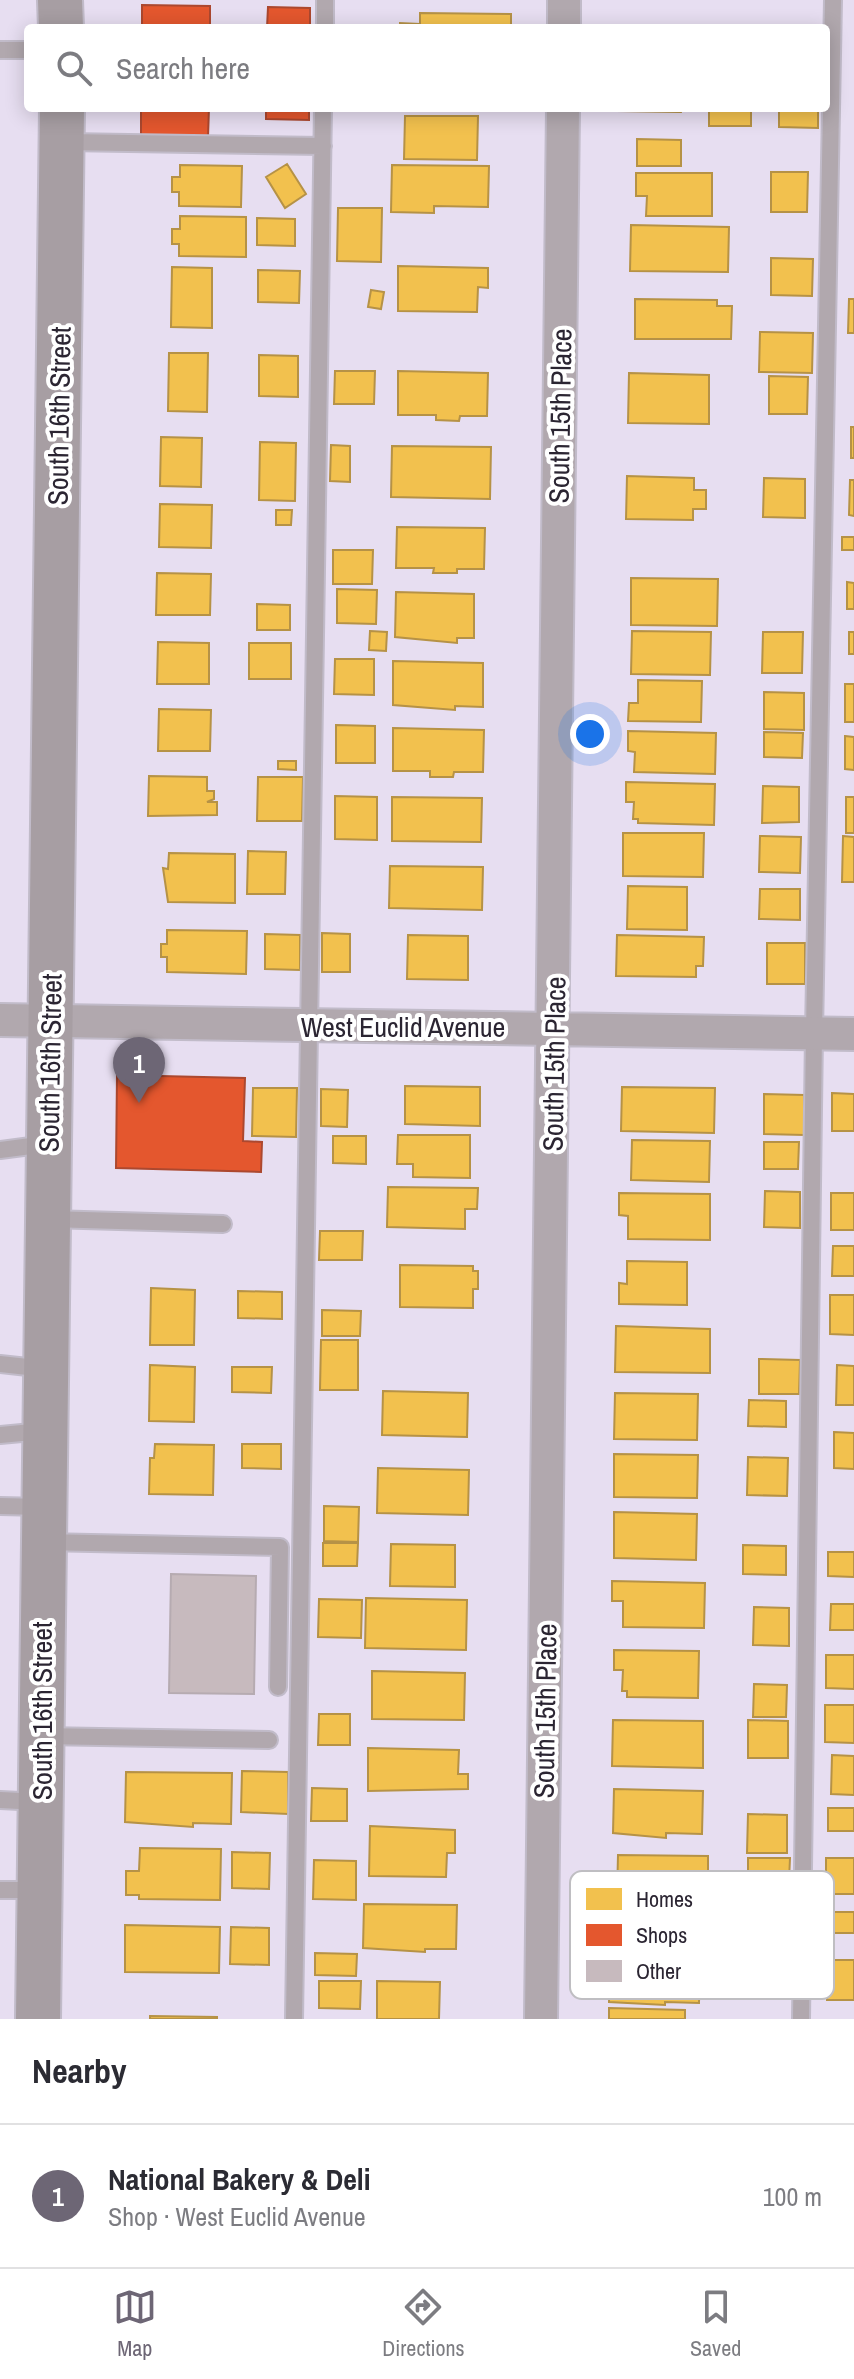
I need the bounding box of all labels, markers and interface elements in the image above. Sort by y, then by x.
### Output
search box [24,24,830,112]
icon: search [52,46,96,90]
text: Search here [116,48,250,88]
street label: South 16th Street [38,326,80,506]
street label: South 15th Place [539,328,581,504]
your location [570,714,610,754]
street label: South 16th Street [29,973,71,1153]
street label: South 15th Place [533,976,575,1152]
street label: West Euclid Avenue [301,1008,505,1046]
pin: 1 [113,1037,165,1103]
street label: South 16th Street [23,1622,61,1800]
street label: South 15th Place [524,1623,566,1799]
legend [570,1871,834,1999]
text: Homes [636,1884,693,1914]
text: Shops [636,1920,687,1950]
text: Other [636,1956,681,1986]
text: Nearby [32,2048,127,2094]
text: National Bakery & Deli [108,2159,371,2199]
text: 1 [52,2179,64,2214]
text: 100 m [763,2179,822,2214]
text: Shop · West Euclid Avenue [108,2199,366,2234]
tab: Map [113,2285,157,2363]
tab: Directions [382,2285,465,2363]
tab: Saved [690,2285,741,2363]

